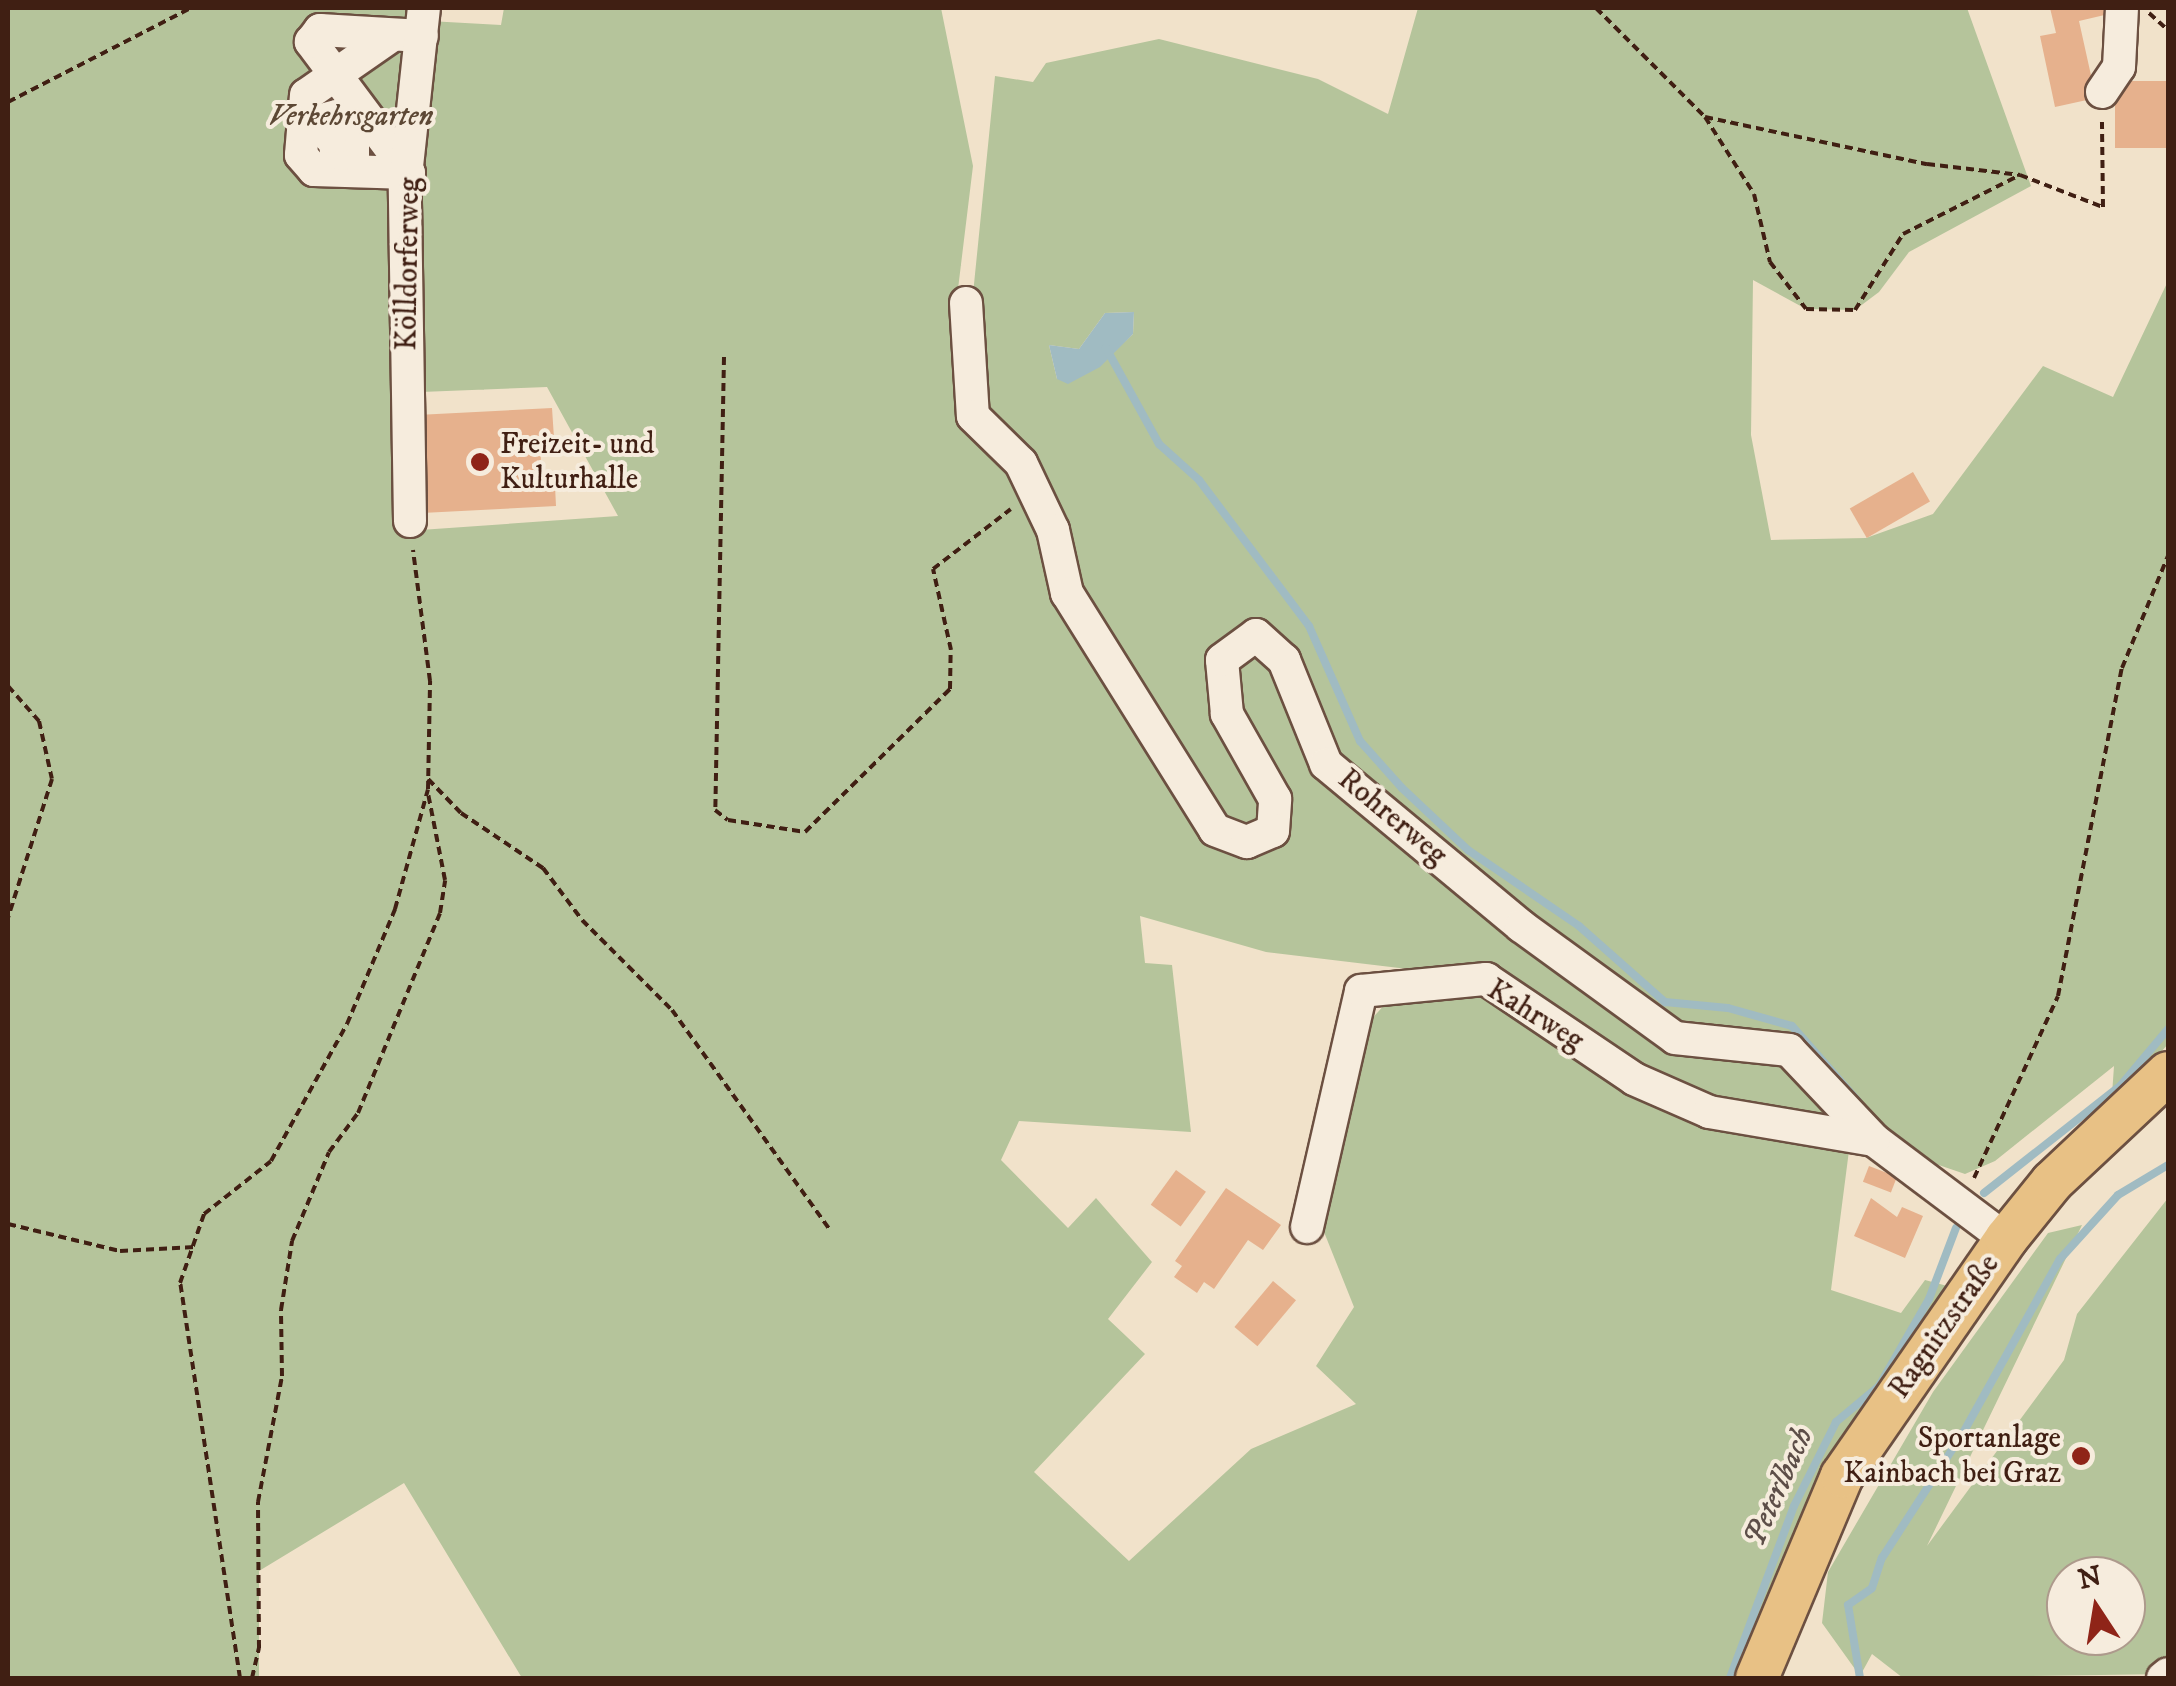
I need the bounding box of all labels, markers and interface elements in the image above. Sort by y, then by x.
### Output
park label: Verkehrsgarten [268,99,434,135]
street label: Kölldorferweg [389,177,429,351]
place label: Freizeit- und Kulturhalle [500,427,655,498]
marker: Freizeit- und Kulturhalle [469,451,491,473]
street label: Rohrerweg [1330,762,1454,874]
street label: Kahrweg [1480,972,1590,1060]
street label: Ragnitzstraße [1882,1248,2008,1406]
water label: Peterlbach [1736,1421,1822,1553]
place label: Sportanlage Kainbach bei Graz [1843,1421,2061,1492]
marker: Sportanlage Kainbach bei Graz [2070,1445,2092,1467]
north arrow [2046,1556,2146,1656]
text: N [2075,1559,2105,1598]

